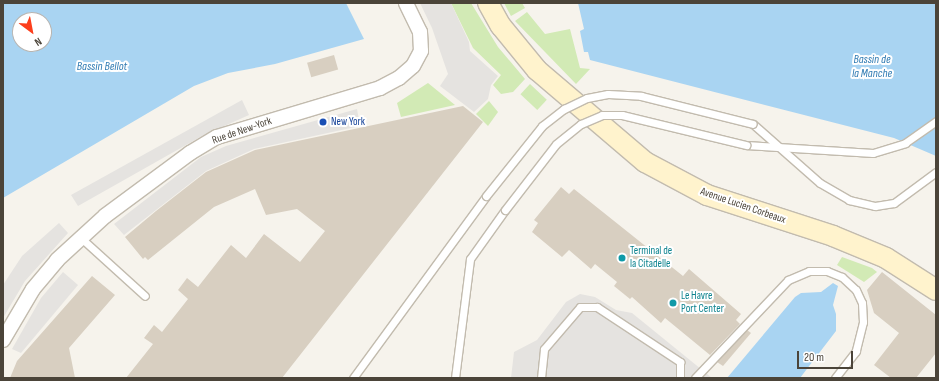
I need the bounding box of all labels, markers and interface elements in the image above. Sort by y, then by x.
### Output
north arrow [12,12,52,52]
text: N [32,35,44,49]
water label: Bassin de la Manche [852,53,892,81]
water label: Bassin Bellot [77,60,127,74]
street label: Rue de New-York [211,115,273,147]
place label: New York [331,115,365,129]
marker: New York [318,117,328,127]
street label: Avenue Lucien Corbeaux [699,185,787,227]
place label: Terminal de la Citadelle [630,245,672,271]
marker: Terminal de la Citadelle [617,253,627,263]
place label: Le Havre Port Center [681,290,724,316]
marker: Le Havre Port Center [668,298,678,308]
scale bar [799,343,855,369]
text: 20 m [804,350,824,365]

